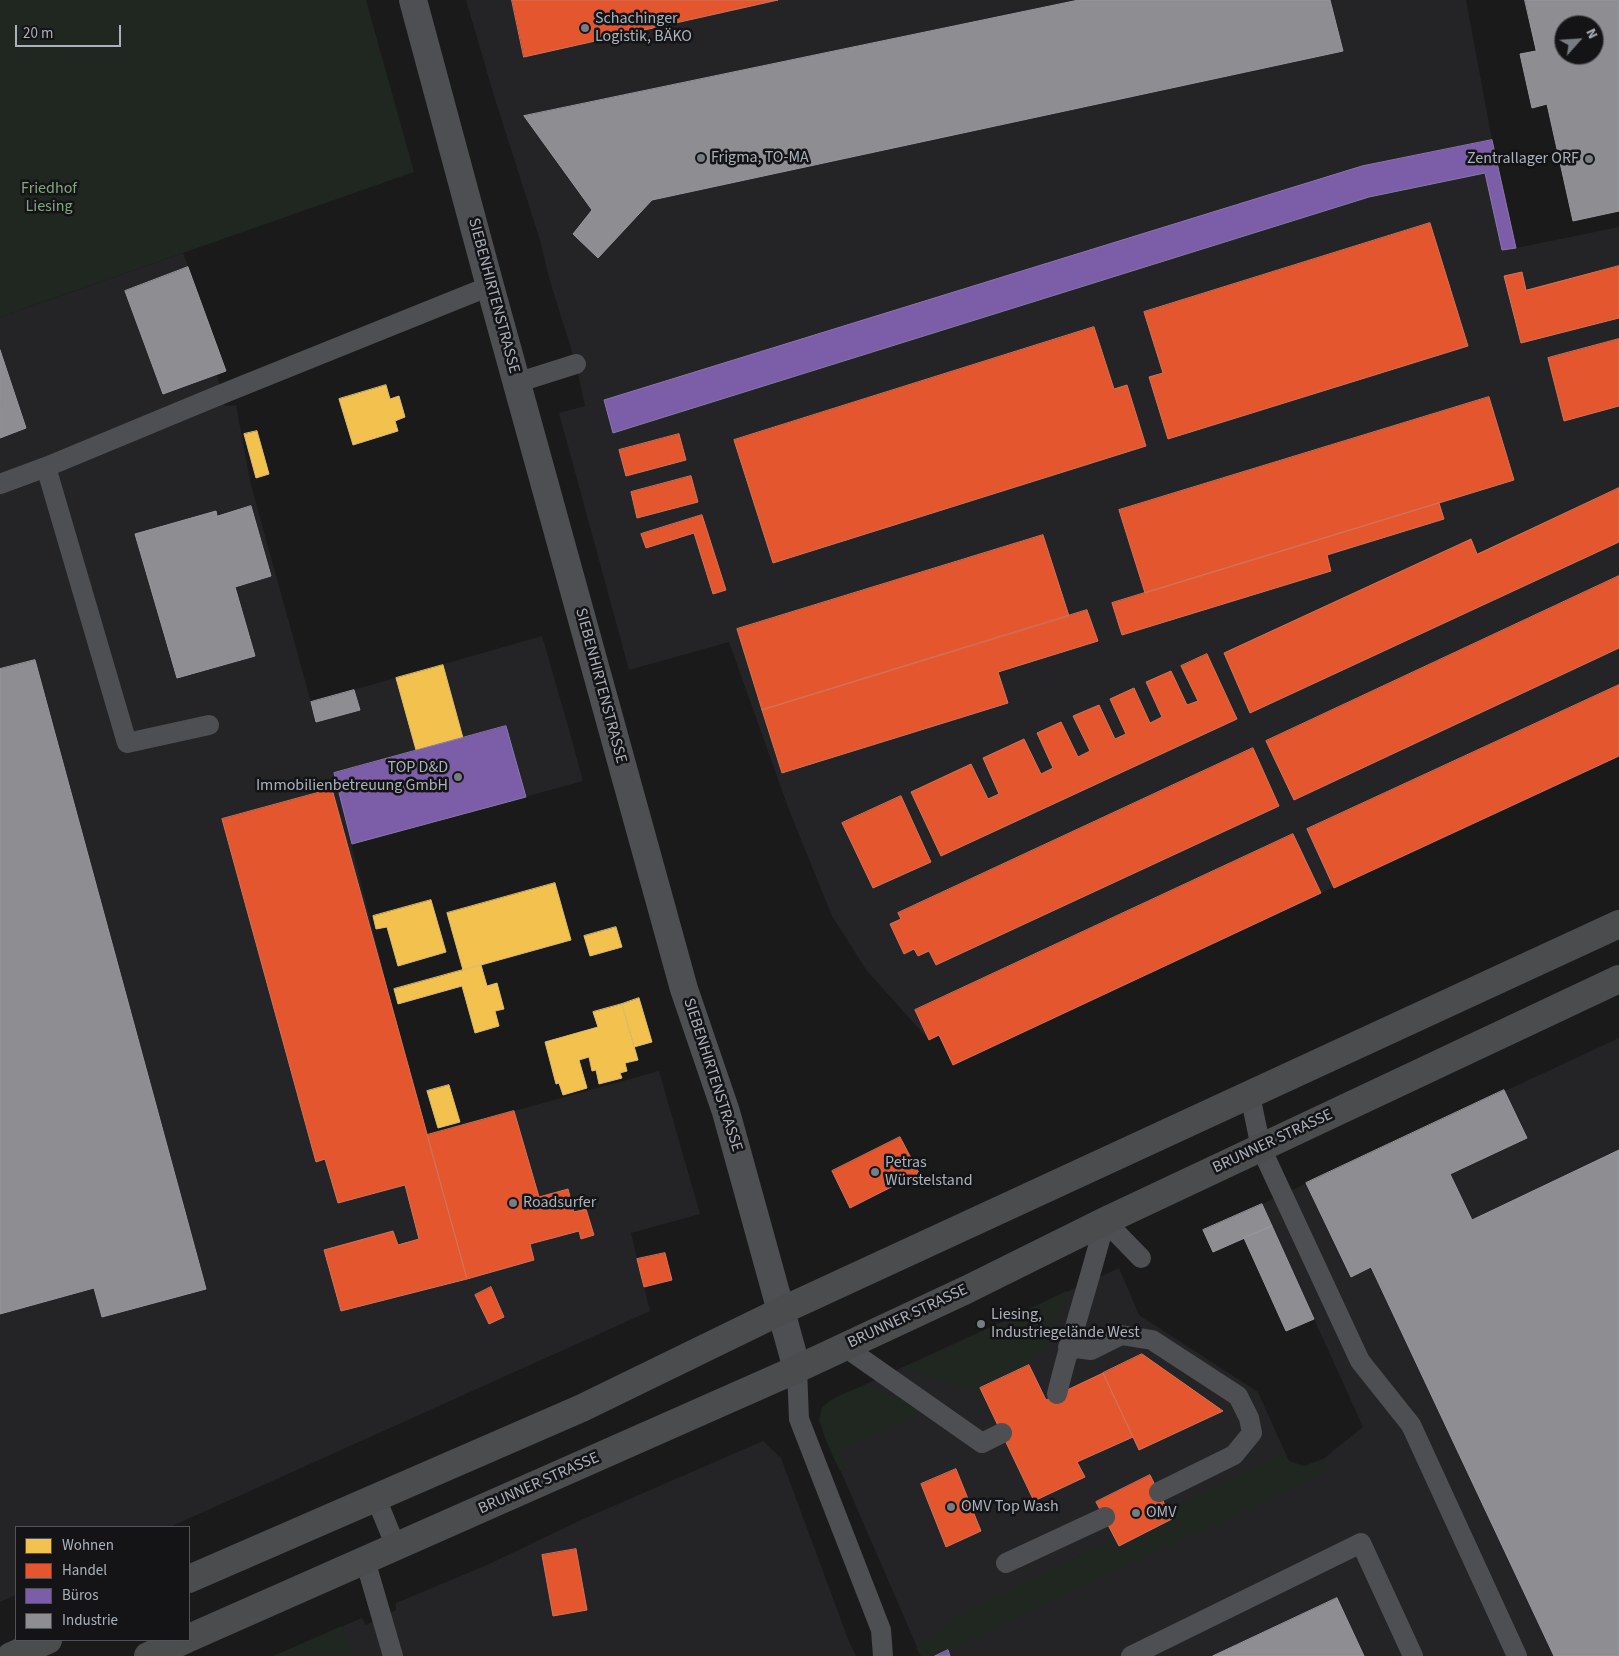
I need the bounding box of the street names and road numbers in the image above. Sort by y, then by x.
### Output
street label: SIEBENHIRTENSTRASSE [463,216,523,376]
street label: SIEBENHIRTENSTRASSE [570,606,630,766]
street label: SIEBENHIRTENSTRASSE [678,996,746,1154]
street label: BRUNNER STRASSE [1210,1106,1336,1178]
street label: BRUNNER STRASSE [845,1281,971,1353]
street label: BRUNNER STRASSE [476,1449,602,1519]

